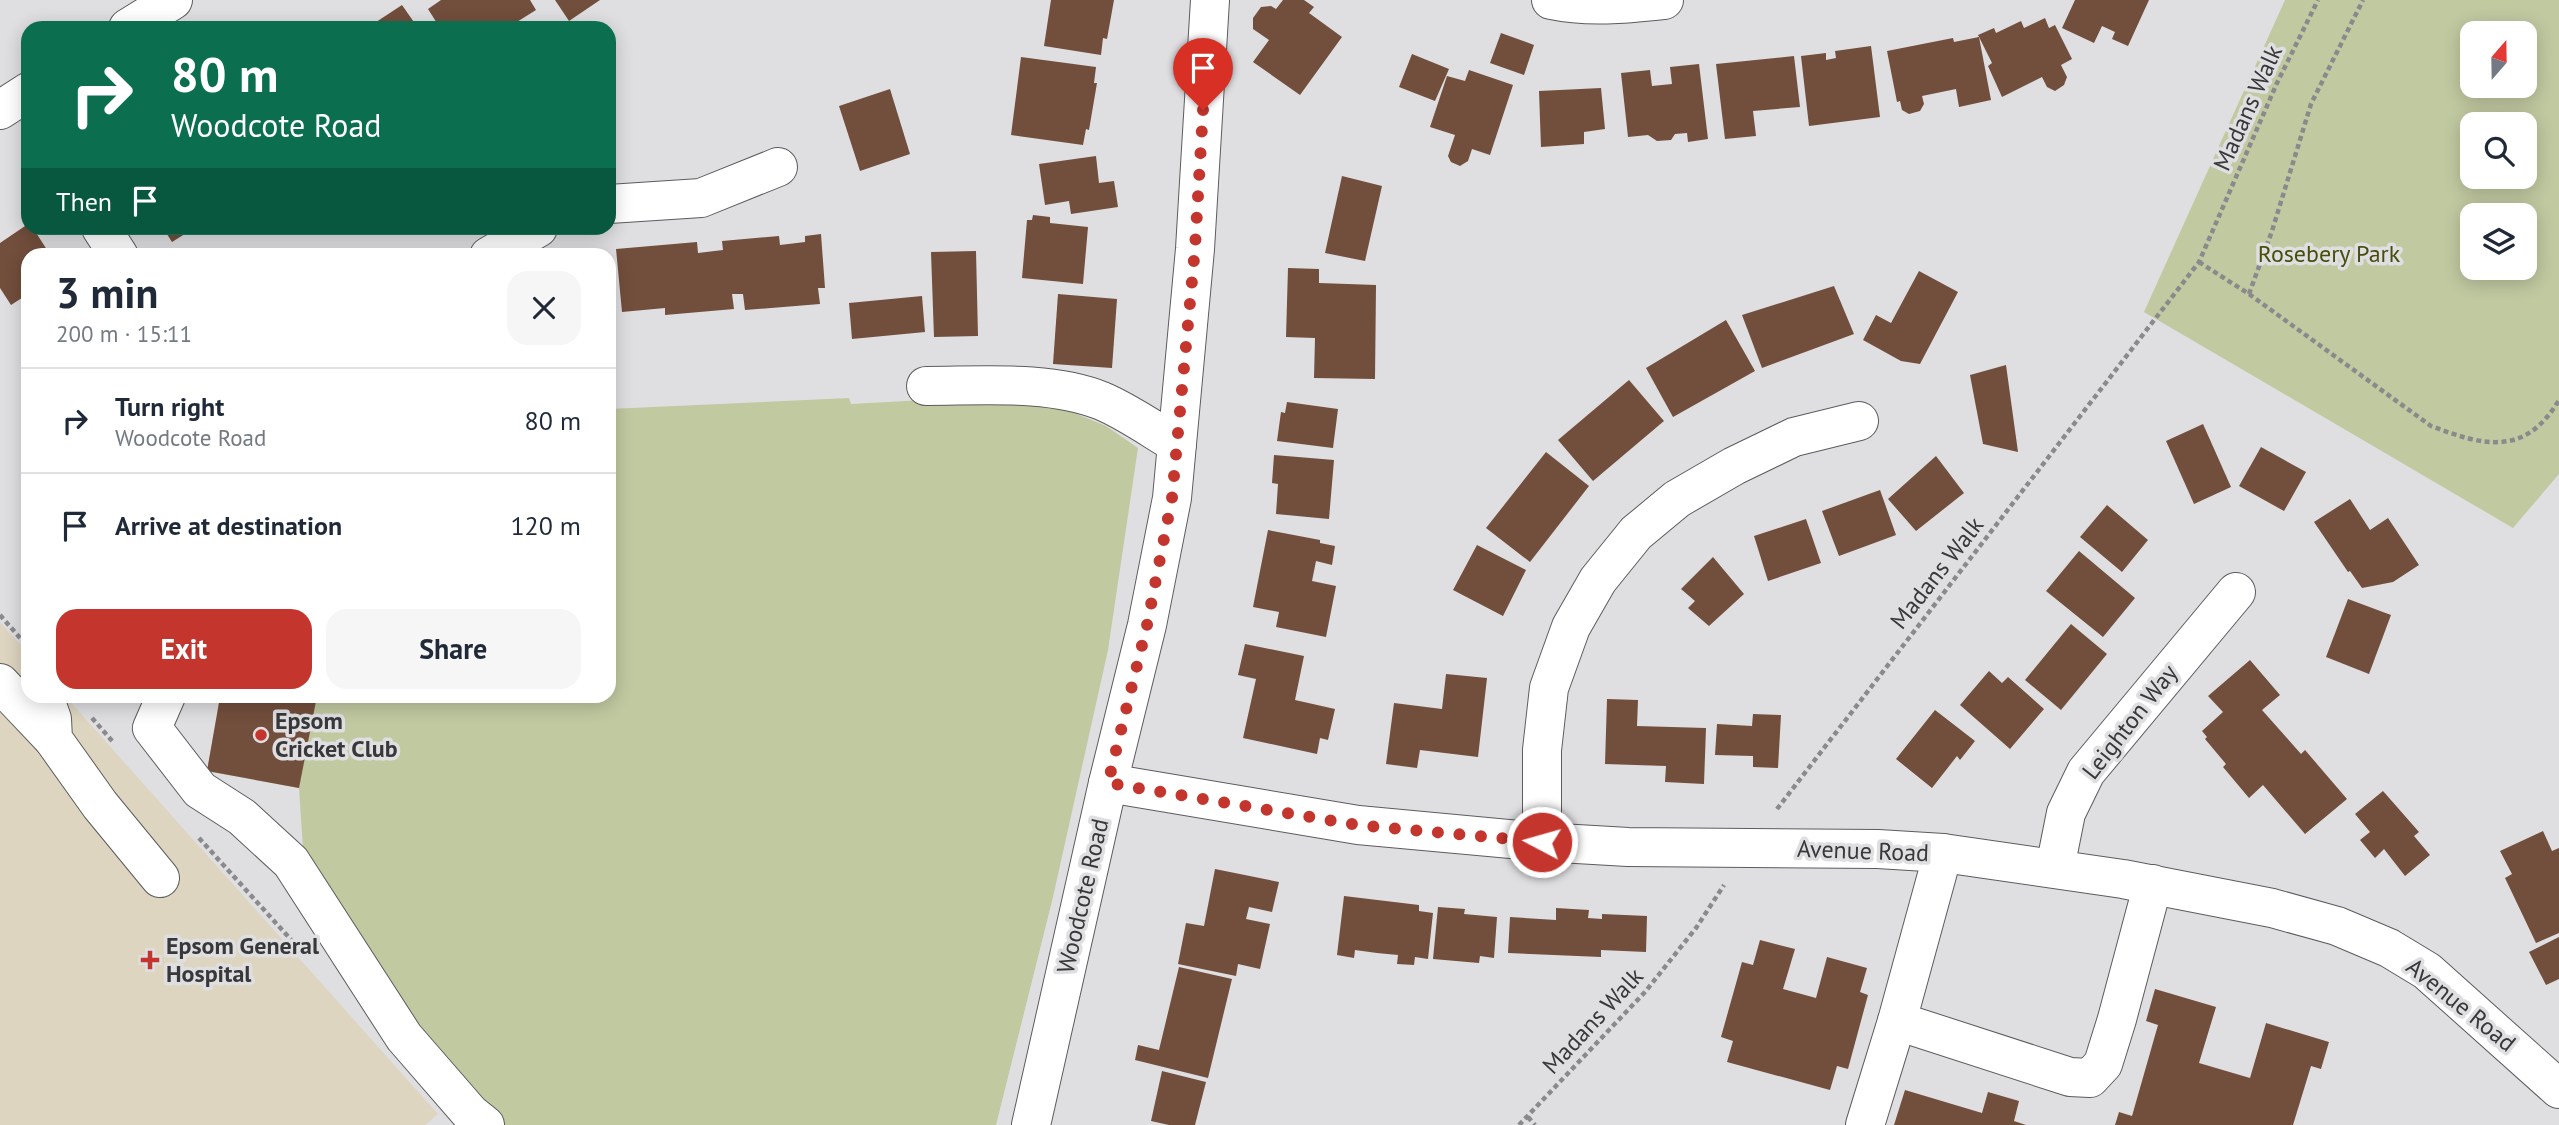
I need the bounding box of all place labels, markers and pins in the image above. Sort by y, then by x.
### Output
pin [1173,38,1233,110]
place label: Epsom Cricket Club [275,705,398,764]
marker: Epsom Cricket Club [253,727,269,743]
place label: Epsom General Hospital [166,930,320,989]
marker: Epsom General Hospital [140,950,160,970]

